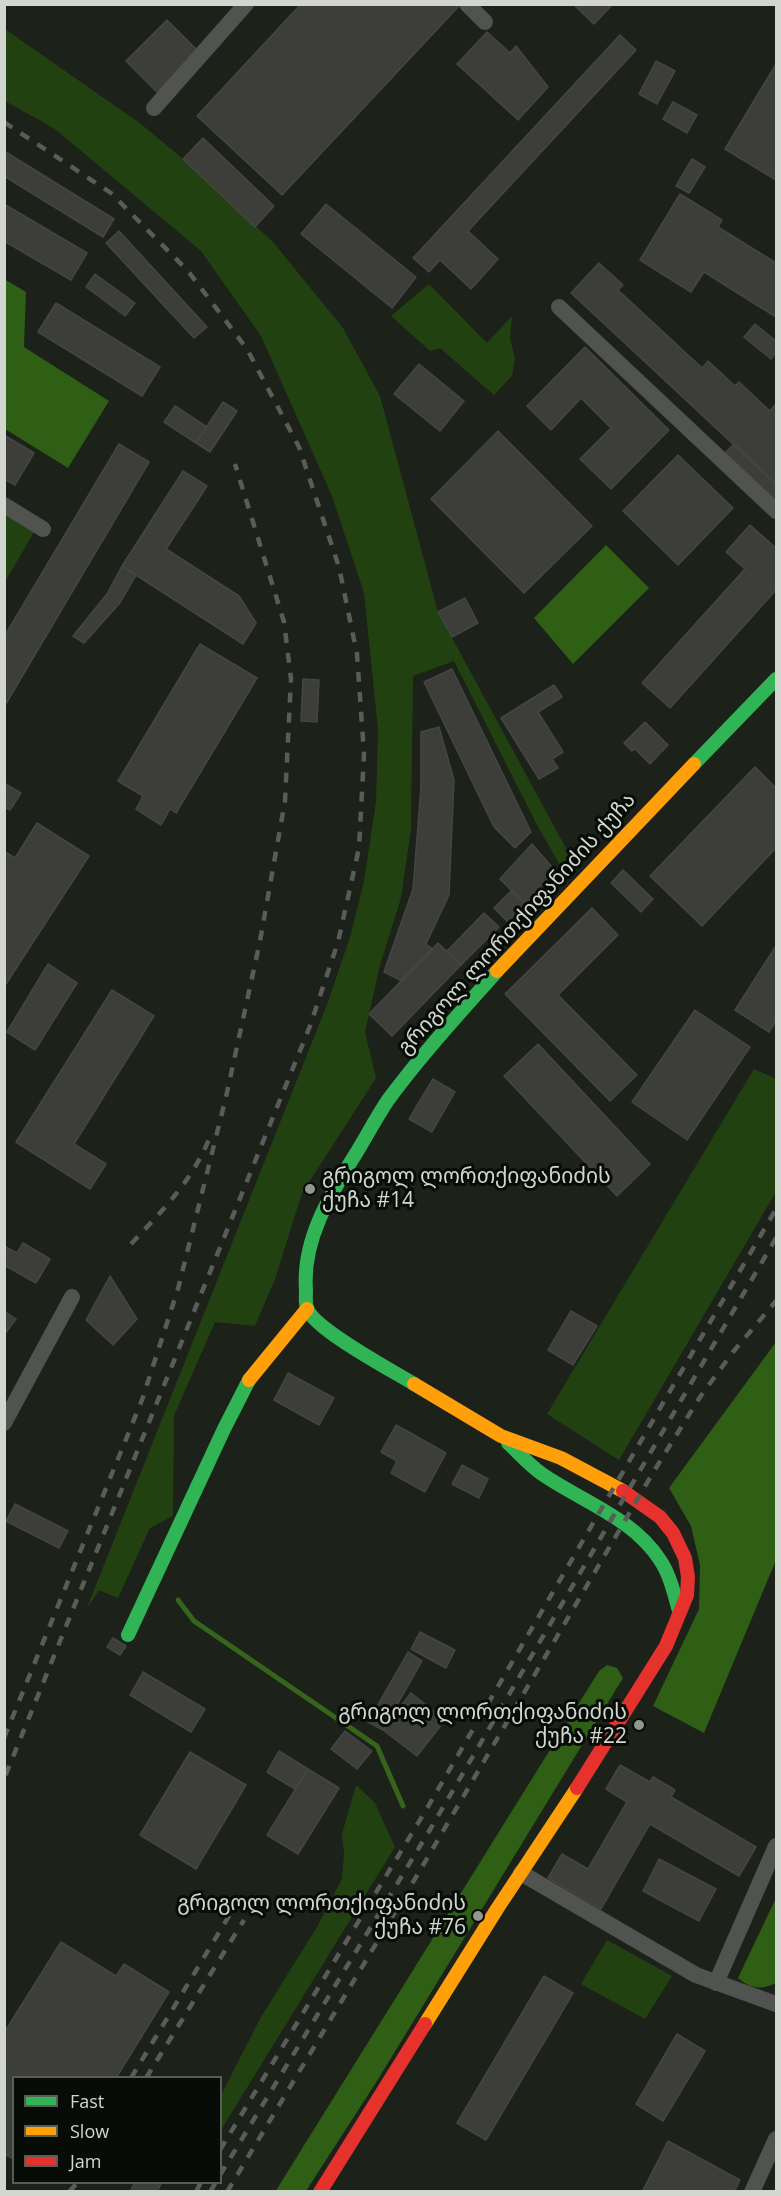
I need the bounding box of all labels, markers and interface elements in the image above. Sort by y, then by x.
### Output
street label: გრიგოლ ლორთქიფანიძის ქუჩა [393,788,641,1060]
place label: გრიგოლ ლორთქიფანიძის ქუჩა #14 [322,1164,611,1214]
marker: გრიგოლ ლორთქიფანიძის ქუჩა #14 [303,1182,317,1196]
place label: გრიგოლ ლორთქიფანიძის ქუჩა #22 [338,1700,627,1750]
marker: გრიგოლ ლორთქიფანიძის ქუჩა #22 [632,1718,646,1732]
place label: გრიგოლ ლორთქიფანიძის ქუჩა #76 [177,1891,466,1941]
marker: გრიგოლ ლორთქიფანიძის ქუჩა #76 [471,1909,485,1923]
legend [12,2076,222,2184]
text: Fast [70,2089,104,2113]
text: Slow [70,2119,109,2143]
text: Jam [70,2149,102,2173]

